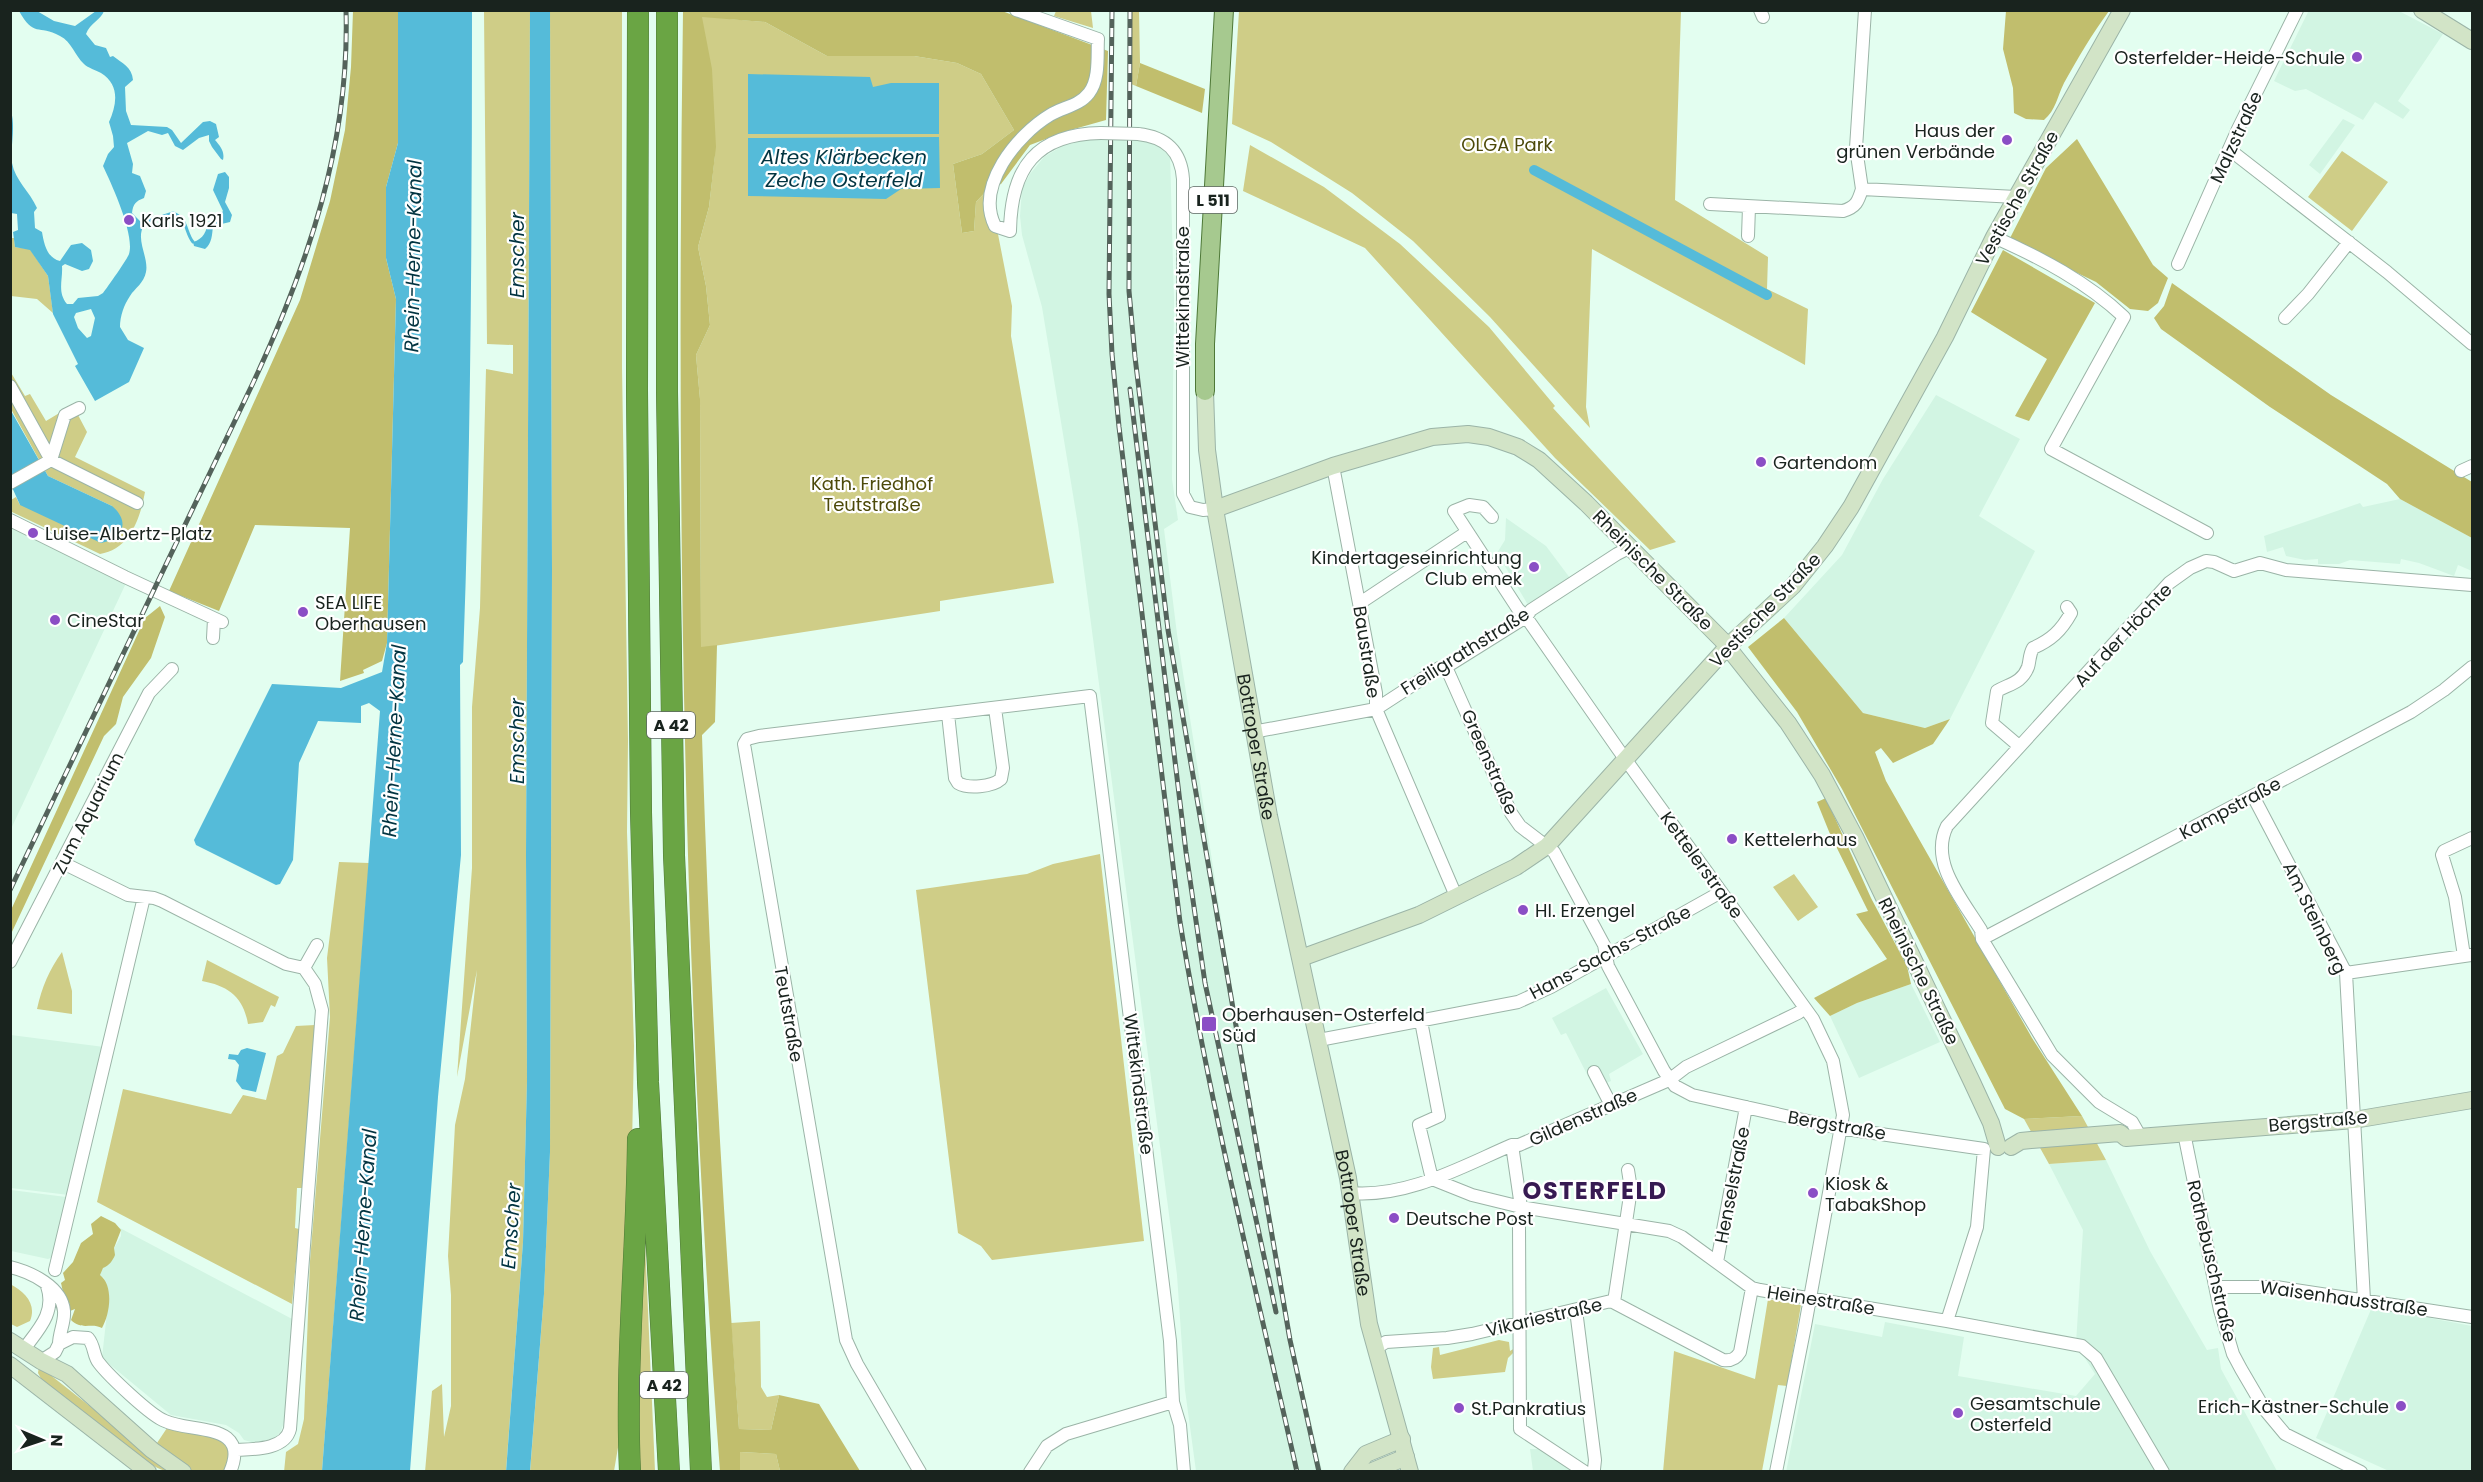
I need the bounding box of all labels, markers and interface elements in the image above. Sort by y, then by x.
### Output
place label: Osterfelder-Heide-Schule [2114,45,2345,70]
marker: Osterfelder-Heide-Schule [2350,50,2364,64]
street label: Malzstraße [2204,87,2268,187]
place label: Haus der grünen Verbände [1836,118,1995,164]
street label: Vestische Straße [1969,126,2065,270]
park label: OLGA Park [1461,132,1553,157]
marker: Haus der grünen Verbände [2000,133,2014,147]
water label: Altes Klärbecken Zeche Osterfeld [760,143,927,194]
water label: Rhein-Herne-Kanal [397,159,429,353]
road number: L 511 [1189,187,1237,213]
place label: Karls 1921 [141,208,223,233]
water label: Emscher [503,211,531,298]
marker: Karls 1921 [122,213,136,227]
street label: Wittekindstraße [1170,226,1195,368]
place label: Gartendom [1773,450,1877,475]
marker: Gartendom [1754,455,1768,469]
park label: Kath. Friedhof Teutstraße [811,471,933,517]
street label: Rheinische Straße [1587,504,1719,636]
place label: Luise-Albertz-Platz [45,521,212,546]
marker: Luise-Albertz-Platz [26,526,40,540]
place label: Kindertageseinrichtung Club emek [1311,545,1523,591]
street label: Vestische Straße [1704,547,1826,673]
marker: Kindertageseinrichtung Club emek [1527,560,1541,574]
street label: Auf der Höchte [2068,578,2178,692]
place label: SEA LIFE Oberhausen [315,590,426,636]
street label: Freiligrathstraße [1396,601,1534,701]
street label: Baustraße [1347,604,1387,700]
marker: SEA LIFE Oberhausen [296,605,310,619]
place label: CineStar [67,608,144,633]
marker: CineStar [48,613,62,627]
water label: Rhein-Herne-Kanal [375,644,413,838]
street label: Bottroper Straße [1232,672,1282,822]
water label: Emscher [503,697,531,784]
street label: Greenstraße [1456,705,1524,819]
road number: A 42 [647,712,695,738]
street label: Zum Aquarium [46,748,130,878]
street label: Kampstraße [2175,771,2285,845]
street label: Kettelerstraße [1655,806,1749,924]
place label: Kettelerhaus [1744,827,1857,852]
marker: Kettelerhaus [1725,832,1739,846]
street label: Am Steinberg [2277,858,2353,978]
street label: Rheinische Straße [1872,893,1966,1049]
place label: Hl. Erzengel [1535,898,1635,923]
street label: Hans-Sachs-Straße [1525,899,1695,1005]
marker: Hl. Erzengel [1516,903,1530,917]
street label: Teutstraße [768,964,810,1064]
place label: Oberhausen-Osterfeld Süd [1222,1002,1425,1048]
street label: Wittekindstraße [1118,1012,1160,1156]
marker: Oberhausen-Osterfeld Süd [1200,1015,1218,1033]
street label: Gildenstraße [1525,1082,1641,1152]
street label: Bergstraße [1786,1104,1888,1146]
street label: Bergstraße [2267,1104,2369,1138]
street label: Henselstraße [1708,1125,1756,1245]
water label: Rhein-Herne-Kanal [342,1128,384,1322]
street label: Bottroper Straße [1330,1147,1377,1298]
place label: Kiosk & TabakShop [1825,1171,1926,1217]
district label: OSTERFELD [1523,1174,1667,1207]
street label: Rothebuschstraße [2181,1178,2243,1344]
water label: Emscher [494,1182,528,1270]
marker: Kiosk & TabakShop [1806,1186,1820,1200]
place label: Deutsche Post [1406,1206,1534,1231]
marker: Deutsche Post [1387,1211,1401,1225]
street label: Waisenhausstraße [2259,1274,2429,1322]
street label: Heinestraße [1765,1279,1877,1321]
street label: Vikariestraße [1483,1291,1605,1343]
road number: A 42 [640,1372,688,1398]
place label: Gesamtschule Osterfeld [1970,1391,2101,1437]
place label: Erich-Kästner-Schule [2198,1394,2389,1419]
place label: St.Pankratius [1471,1396,1586,1421]
marker: Erich-Kästner-Schule [2394,1399,2408,1413]
marker: St.Pankratius [1452,1401,1466,1415]
marker: Gesamtschule Osterfeld [1951,1406,1965,1420]
north arrow [12,1410,72,1470]
text: N [45,1434,68,1447]

